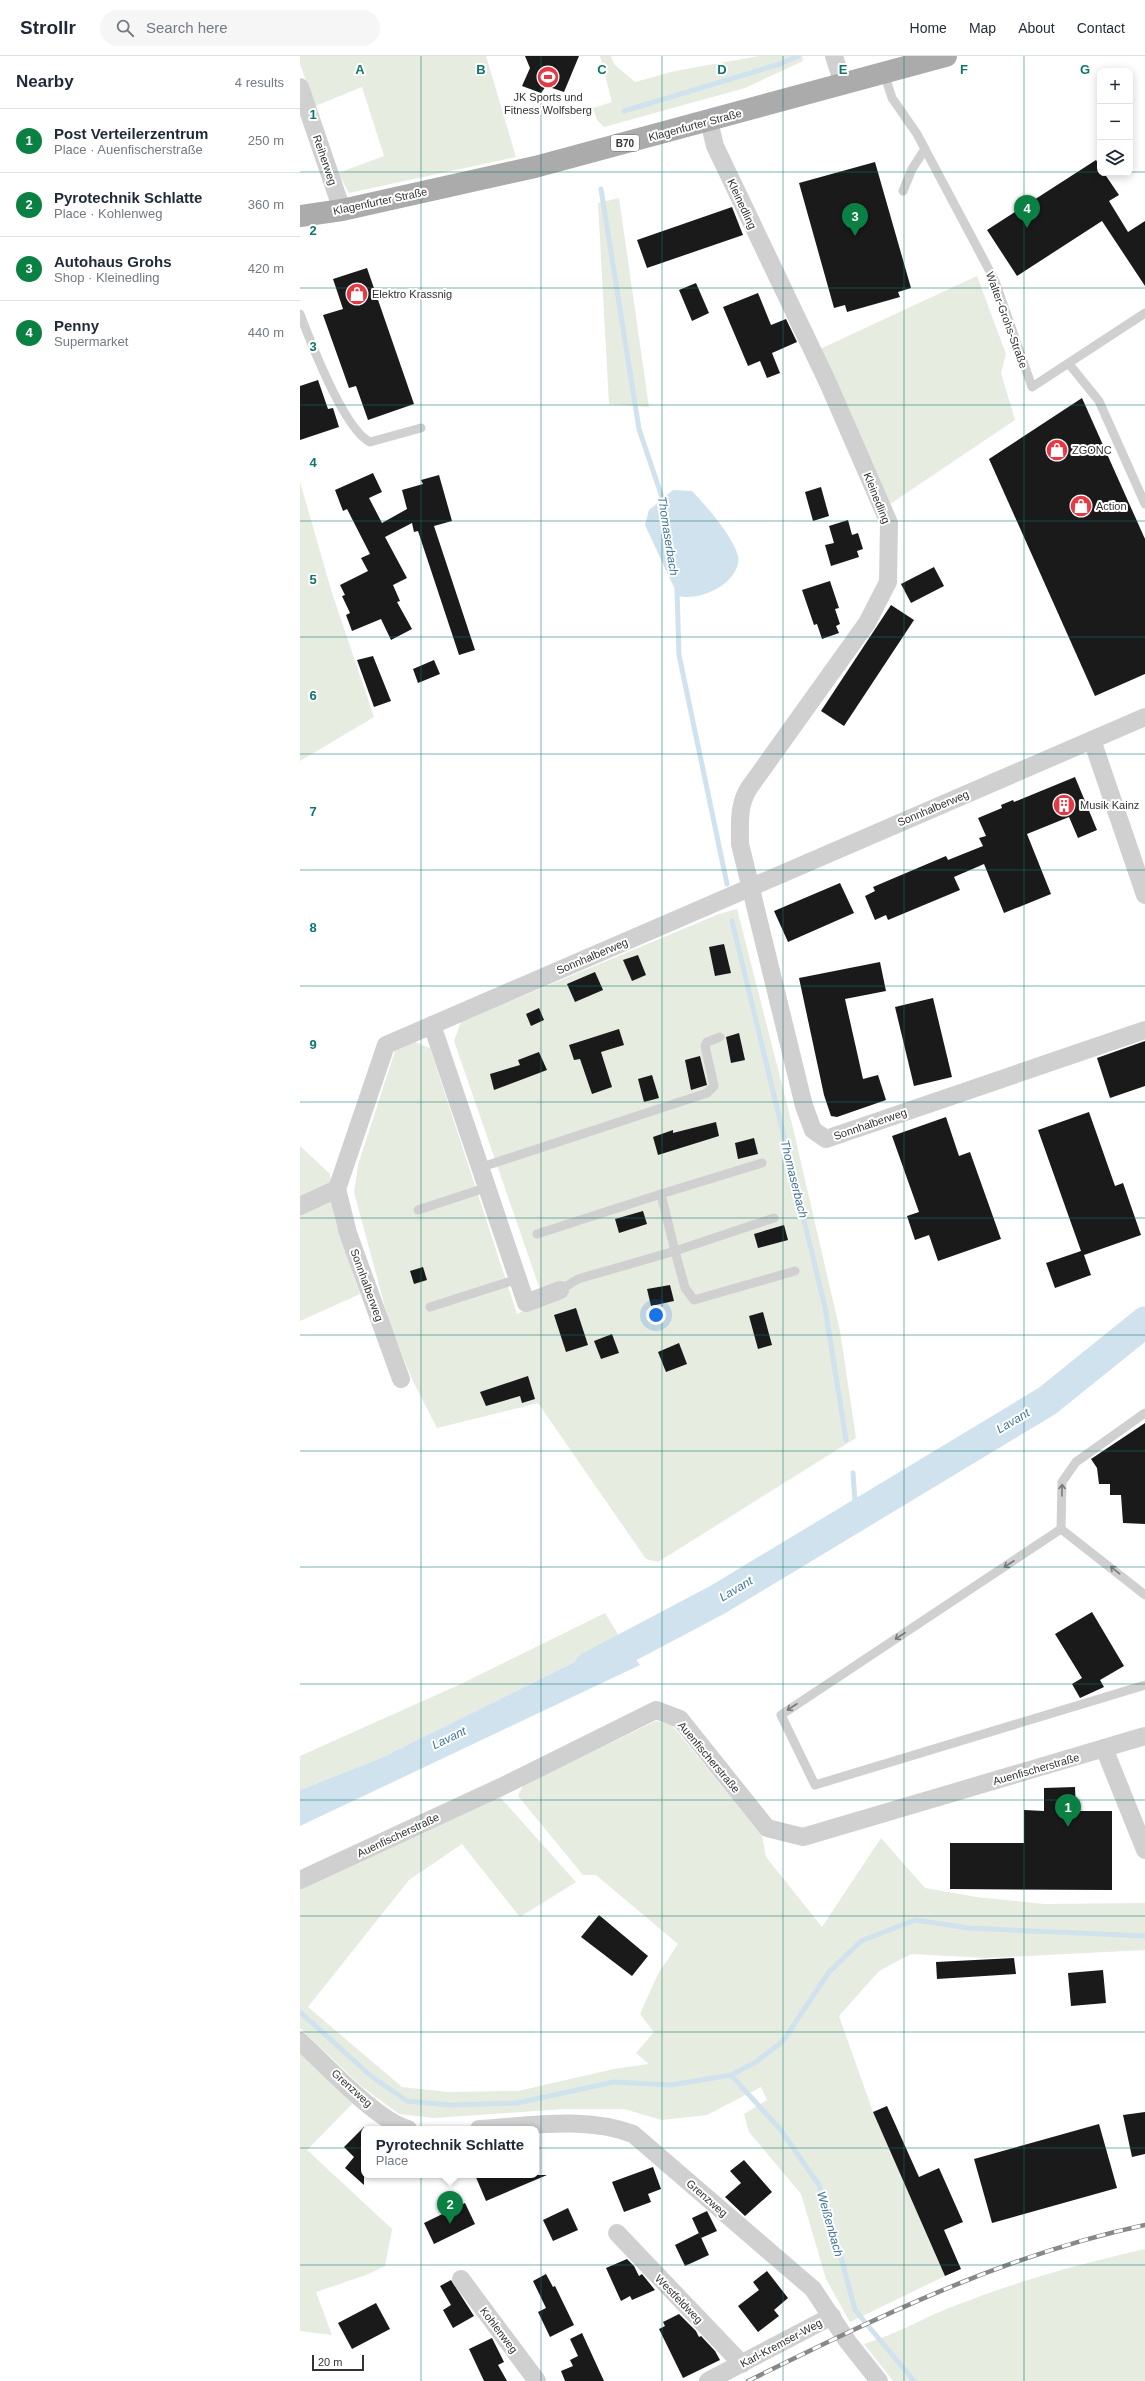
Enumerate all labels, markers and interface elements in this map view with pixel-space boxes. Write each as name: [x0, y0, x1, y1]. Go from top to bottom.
search box: [100, 10, 380, 46]
text: Strollr: [20, 17, 76, 38]
icon: search: [114, 17, 136, 39]
text: Search here: [146, 19, 228, 36]
text: Home: [910, 20, 947, 36]
text: Map: [969, 20, 996, 36]
text: About: [1018, 20, 1055, 36]
text: Contact: [1077, 20, 1125, 36]
text: A: [355, 62, 365, 77]
text: B: [476, 62, 486, 77]
text: C: [597, 62, 607, 77]
text: D: [717, 62, 727, 77]
text: E: [839, 62, 848, 77]
text: F: [960, 62, 968, 77]
text: G: [1080, 62, 1090, 77]
sports icon: JK Sports und Fitness Wolfsberg: [535, 64, 561, 90]
map controls: [1097, 68, 1133, 176]
button: +: [1097, 68, 1133, 104]
text: Nearby: [16, 72, 74, 91]
text: 4 results: [235, 75, 284, 90]
place label: JK Sports und Fitness Wolfsberg: [504, 91, 592, 116]
button: −: [1097, 104, 1133, 140]
text: 1: [309, 107, 317, 122]
street label: Klagenfurter Straße: [647, 107, 743, 143]
text: Post Verteilerzentrum: [54, 125, 208, 142]
text: 1: [25, 133, 33, 148]
text: 250 m: [248, 133, 284, 148]
street label: Reiherweg: [311, 133, 339, 187]
road number: B70: [611, 135, 639, 151]
button: layers: [1097, 140, 1133, 176]
text: Place · Auenfischerstraße: [54, 142, 203, 157]
street label: Kleinedling: [725, 177, 759, 231]
street label: Klagenfurter Straße: [332, 185, 428, 217]
text: Pyrotechnik Schlatte: [54, 189, 202, 206]
pin: 4: [1014, 195, 1040, 228]
text: 2: [25, 197, 33, 212]
text: 360 m: [248, 197, 284, 212]
pin: 3: [842, 203, 868, 236]
text: Place · Kohlenweg: [54, 206, 162, 221]
text: 2: [309, 223, 317, 238]
text: Autohaus Grohs: [54, 253, 172, 270]
text: 3: [25, 261, 33, 276]
text: 420 m: [248, 261, 284, 276]
text: Shop · Kleinedling: [54, 270, 160, 285]
street label: Walter-Grohs-Straße: [984, 270, 1030, 370]
shop icon: Elektro Krassnig: [344, 281, 370, 307]
place label: Elektro Krassnig: [372, 288, 452, 300]
text: Penny: [54, 317, 99, 334]
text: 4: [25, 325, 33, 340]
text: 440 m: [248, 325, 284, 340]
text: Supermarket: [54, 334, 128, 349]
text: 3: [309, 339, 317, 354]
shop icon: ZGONC: [1044, 437, 1070, 463]
place label: ZGONC: [1072, 444, 1112, 456]
text: 4: [309, 455, 317, 470]
street label: Kleinedling: [861, 471, 893, 525]
shop icon: Action: [1068, 493, 1094, 519]
water label: Thomaserbach: [655, 495, 681, 577]
place label: Action: [1096, 500, 1127, 512]
text: 5: [309, 572, 317, 587]
text: 6: [309, 688, 317, 703]
street label: Sonnhalberweg: [895, 788, 971, 828]
building icon: Musik Kainz: [1051, 792, 1077, 818]
place label: Musik Kainz: [1080, 799, 1139, 811]
text: 7: [309, 804, 317, 819]
text: 8: [309, 920, 317, 935]
street label: Sonnhalberweg: [554, 936, 630, 976]
text: 9: [309, 1037, 317, 1052]
street label: Sonnhalberweg: [832, 1106, 908, 1142]
water label: Thomaserbach: [778, 1138, 811, 1220]
street label: Sonnhalberweg: [348, 1247, 386, 1323]
your location: [646, 1305, 666, 1325]
water label: Lavant: [994, 1405, 1033, 1436]
one-way arrow: [1058, 1484, 1066, 1497]
one-way arrow: [1004, 1560, 1015, 1568]
one-way arrow: [1109, 1566, 1120, 1574]
water label: Lavant: [717, 1573, 756, 1604]
one-way arrow: [895, 1632, 906, 1640]
one-way arrow: [786, 1704, 798, 1712]
street label: Auenfischerstraße: [676, 1719, 742, 1795]
water label: Lavant: [430, 1724, 469, 1752]
street label: Auenfischerstraße: [991, 1751, 1081, 1787]
pin: 1: [1055, 1794, 1081, 1827]
street label: Auenfischerstraße: [355, 1811, 441, 1859]
street label: Grenzweg: [329, 2067, 375, 2109]
popup: [361, 2126, 539, 2178]
text: Pyrotechnik Schlatte: [376, 2136, 524, 2153]
text: Place: [376, 2153, 408, 2168]
street label: Grenzweg: [684, 2177, 730, 2219]
water label: Weißenbach: [814, 2190, 846, 2259]
pin: 2: [437, 2191, 463, 2224]
street label: Westfeldweg: [653, 2272, 705, 2326]
street label: Kohlenweg: [478, 2305, 520, 2355]
street label: Karl-Kremser-Weg: [738, 2316, 824, 2370]
scale bar: [312, 2353, 364, 2372]
text: 20 m: [318, 2356, 342, 2368]

